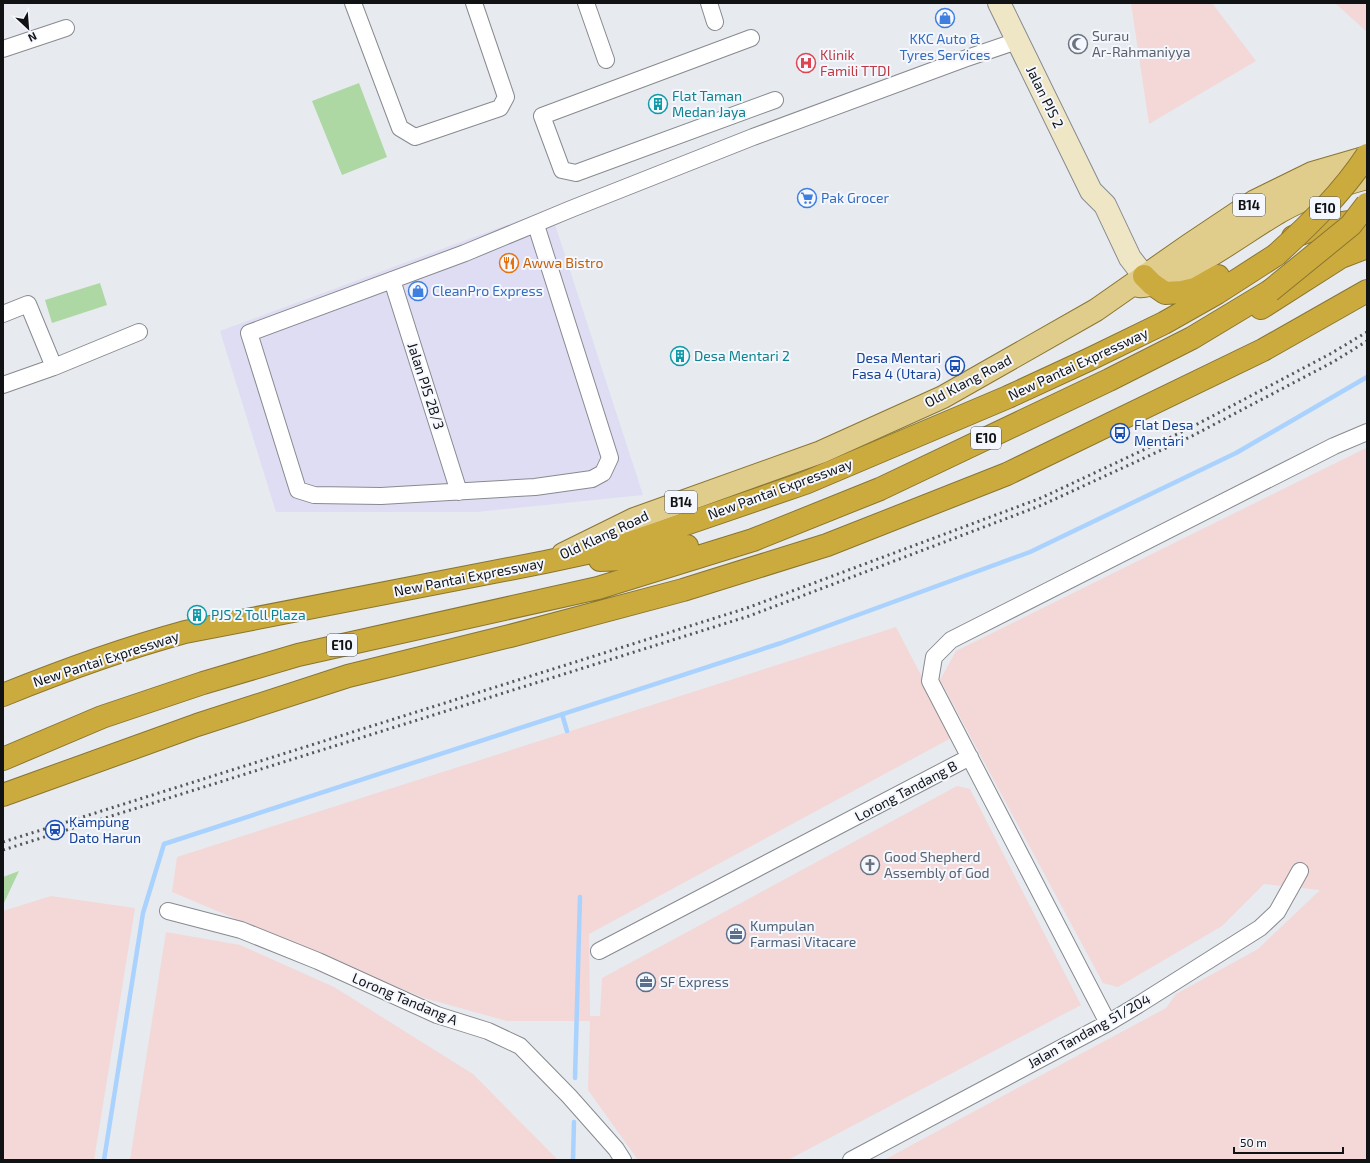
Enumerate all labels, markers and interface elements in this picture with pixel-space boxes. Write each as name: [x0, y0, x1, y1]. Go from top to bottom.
shop icon: KKC Auto & Tyres Services: [934, 7, 956, 29]
north arrow: [8, 8, 48, 48]
place label: Surau Ar-Rahmaniyya: [1092, 27, 1190, 60]
text: N: [26, 30, 39, 45]
place label: KKC Auto & Tyres Services: [900, 30, 990, 63]
mosque icon: Surau Ar-Rahmaniyya: [1067, 33, 1089, 55]
place label: Klinik Famili TTDI: [820, 46, 890, 79]
hospital icon: Klinik Famili TTDI: [795, 52, 817, 74]
street label: Jalan PJS 2: [1023, 63, 1068, 131]
place label: Flat Taman Medan Jaya: [672, 87, 746, 120]
building icon: Flat Taman Medan Jaya: [647, 93, 669, 115]
supermarket icon: Pak Grocer: [796, 187, 818, 209]
place label: Pak Grocer: [821, 189, 889, 206]
road number: B14: [1233, 194, 1265, 216]
road number: E10: [1310, 197, 1340, 219]
restaurant icon: Awwa Bistro: [498, 252, 520, 274]
place label: Awwa Bistro: [523, 254, 603, 271]
shop icon: CleanPro Express: [407, 280, 429, 302]
place label: CleanPro Express: [432, 282, 543, 299]
street label: New Pantai Expressway: [1005, 323, 1151, 403]
street label: Jalan PJS 2B/3: [404, 340, 449, 431]
building icon: Desa Mentari 2: [669, 345, 691, 367]
place label: Desa Mentari 2: [694, 347, 790, 364]
place label: Desa Mentari Fasa 4 (Utara): [852, 349, 941, 382]
street label: Old Klang Road: [921, 350, 1014, 411]
bus stop icon: Desa Mentari Fasa 4 (Utara): [944, 355, 966, 377]
place label: Flat Desa Mentari: [1134, 416, 1193, 449]
bus stop icon: Flat Desa Mentari: [1109, 422, 1131, 444]
road number: E10: [971, 427, 1001, 449]
street label: New Pantai Expressway: [705, 454, 855, 523]
road number: B14: [665, 491, 697, 513]
street label: Old Klang Road: [557, 507, 651, 563]
street label: New Pantai Expressway: [392, 554, 546, 599]
building icon: PJS 2 Toll Plaza: [186, 604, 208, 626]
place label: PJS 2 Toll Plaza: [211, 606, 306, 623]
street label: New Pantai Expressway: [31, 627, 182, 690]
road number: E10: [327, 634, 357, 656]
street label: Lorong Tandang B: [852, 756, 960, 825]
place label: Kampung Dato Harun: [69, 813, 141, 846]
station icon: Kampung Dato Harun: [44, 819, 66, 841]
place label: Good Shepherd Assembly of God: [884, 848, 990, 881]
church icon: Good Shepherd Assembly of God: [859, 854, 881, 876]
place label: Kumpulan Farmasi Vitacare: [750, 917, 856, 950]
office icon: Kumpulan Farmasi Vitacare: [725, 923, 747, 945]
street label: Lorong Tandang A: [350, 969, 461, 1029]
office icon: SF Express: [635, 971, 657, 993]
place label: SF Express: [660, 973, 729, 990]
street label: Jalan Tandang 51/204: [1024, 990, 1153, 1071]
scale bar: [1234, 1129, 1343, 1155]
text: 50 m: [1240, 1135, 1267, 1149]

